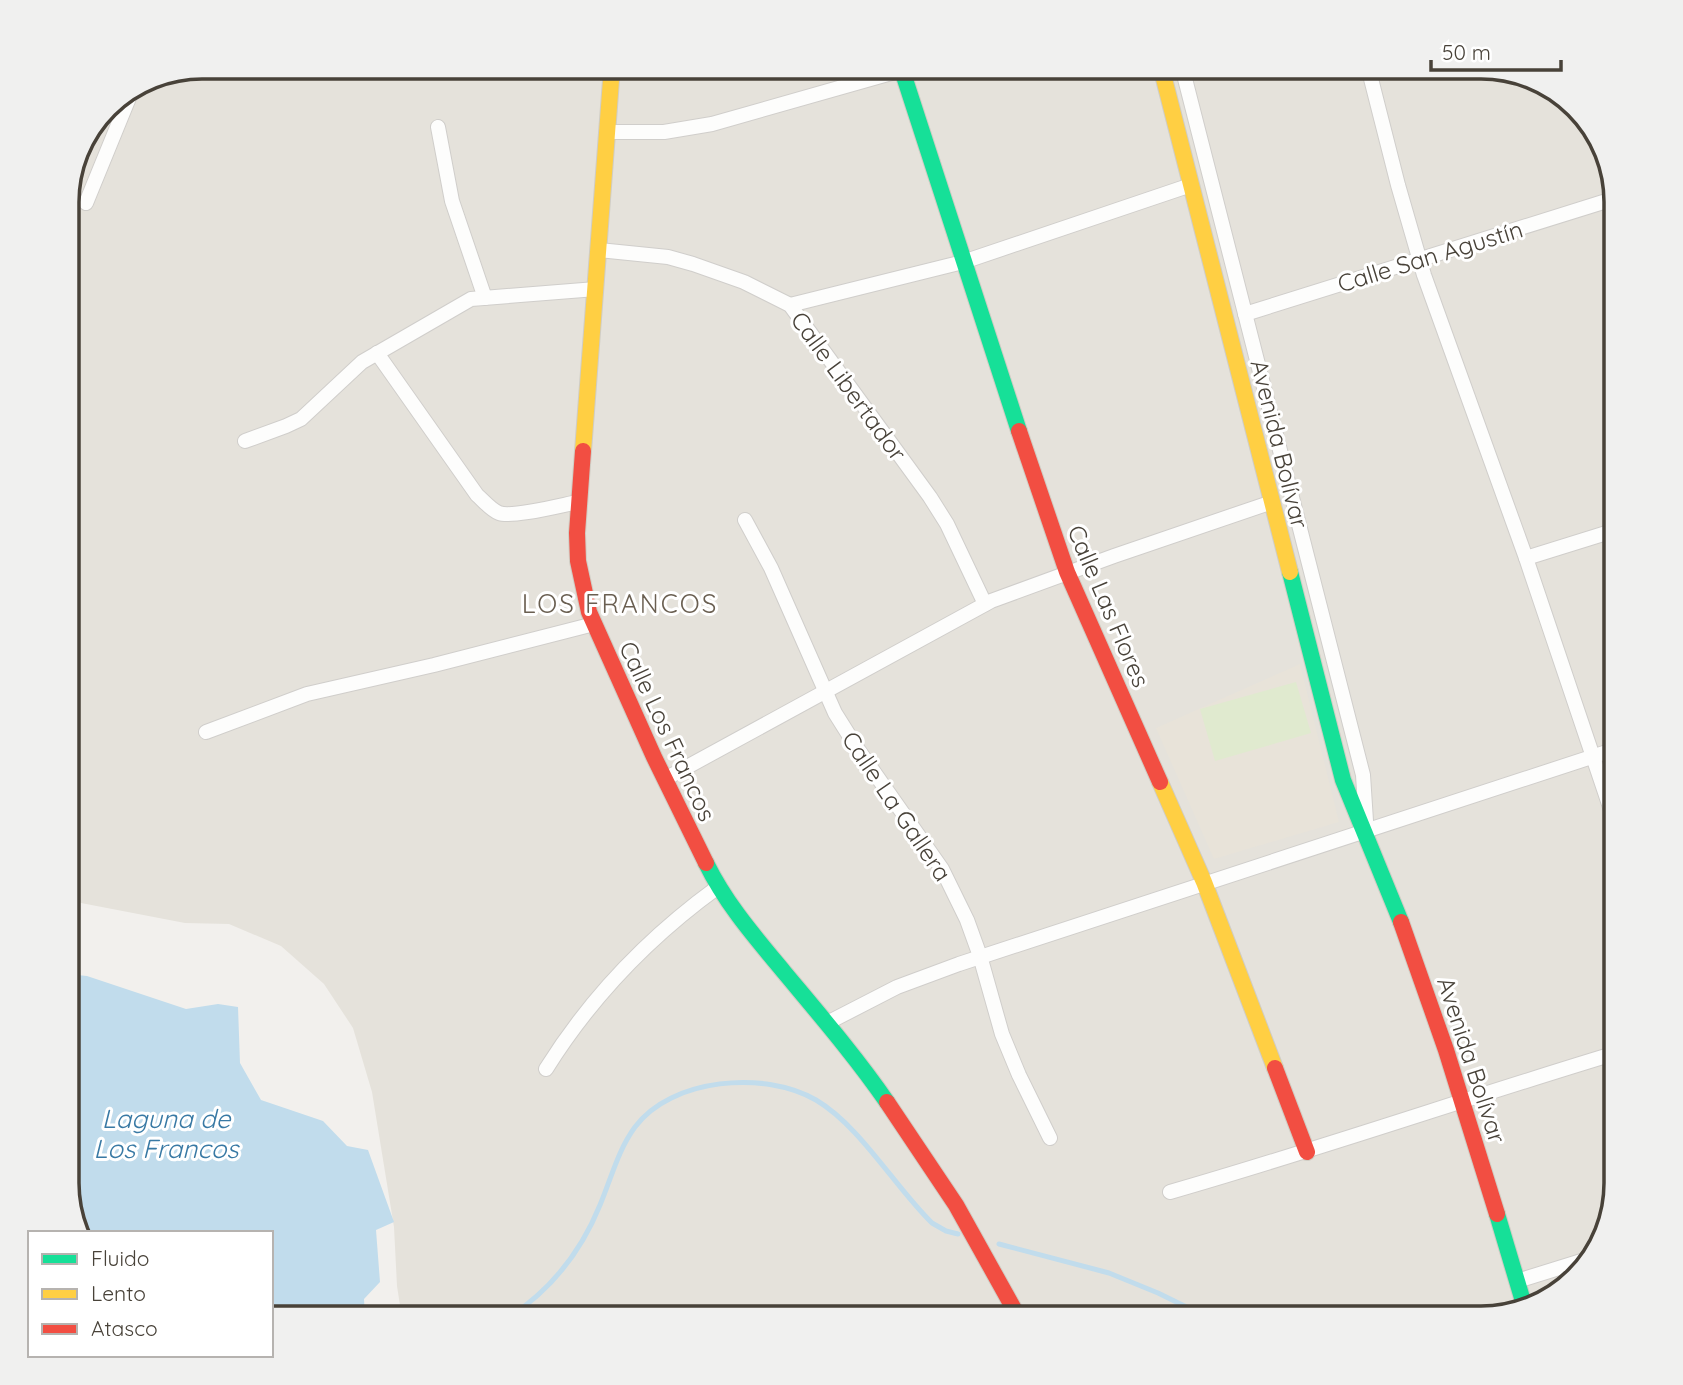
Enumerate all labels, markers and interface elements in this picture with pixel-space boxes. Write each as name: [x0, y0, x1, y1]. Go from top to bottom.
scale bar: [1431, 28, 1560, 72]
text: 50 m: [1442, 39, 1491, 65]
street label: Calle San Agustín: [1334, 214, 1526, 298]
street label: Calle Libertador: [785, 305, 913, 467]
street label: Avenida Bolívar: [1245, 357, 1315, 531]
street label: Calle Las Flores: [1061, 520, 1157, 692]
district label: LOS FRANCOS: [522, 587, 718, 620]
street label: Calle Los Francos: [613, 636, 723, 826]
street label: Calle La Gallera: [836, 725, 958, 887]
street label: Avenida Bolívar: [1431, 973, 1513, 1147]
water label: Laguna de Los Francos: [93, 1102, 240, 1165]
legend: [28, 1231, 273, 1357]
text: Fluido: [91, 1245, 149, 1271]
text: Lento: [91, 1280, 146, 1306]
text: Atasco: [91, 1315, 158, 1341]

